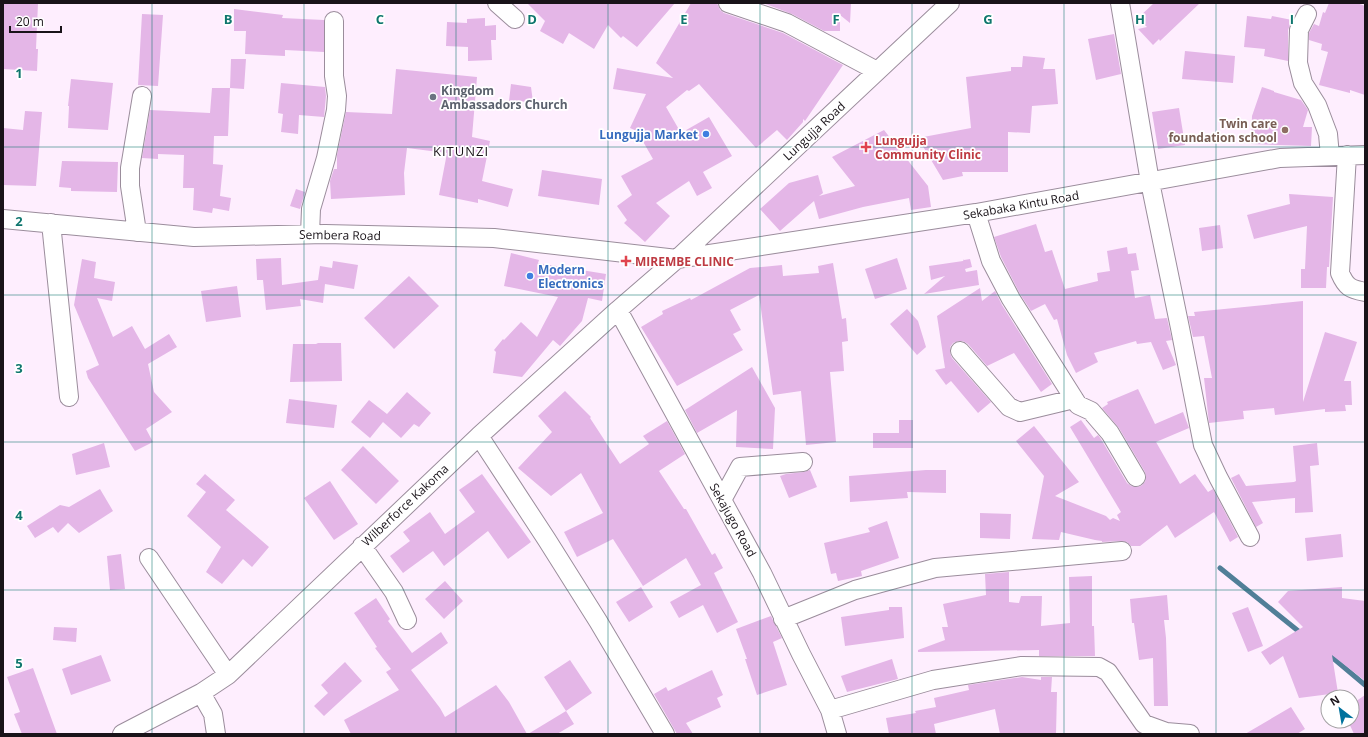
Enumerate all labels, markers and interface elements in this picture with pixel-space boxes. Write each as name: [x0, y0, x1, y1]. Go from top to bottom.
scale bar: [10, 8, 61, 34]
text: B: [224, 10, 233, 28]
text: C: [376, 10, 384, 28]
text: D: [527, 10, 537, 28]
text: E: [680, 10, 688, 28]
text: F: [832, 10, 840, 28]
text: G: [983, 10, 993, 28]
text: H: [1135, 10, 1145, 28]
text: I: [1290, 10, 1294, 28]
text: 20 m: [16, 13, 44, 30]
text: 1: [15, 64, 23, 82]
place label: Kingdom Ambassadors Church: [441, 82, 568, 113]
marker: Kingdom Ambassadors Church: [428, 92, 438, 102]
street label: Lungujja Road: [779, 98, 849, 164]
place label: Twin care foundation school: [1168, 115, 1277, 146]
marker: Twin care foundation school: [1280, 125, 1290, 135]
place label: Lungujja Market: [599, 126, 698, 143]
marker: Lungujja Market: [701, 129, 711, 139]
place label: Lungujja Community Clinic: [875, 132, 981, 163]
marker: Lungujja Community Clinic: [860, 141, 872, 153]
district label: KITUNZI: [433, 142, 489, 160]
street label: Sekabaka Kintu Road: [962, 186, 1080, 224]
text: 2: [15, 212, 23, 230]
street label: Sembera Road: [299, 226, 381, 244]
place label: MIREMBE CLINIC: [635, 253, 734, 270]
marker: MIREMBE CLINIC: [620, 255, 632, 267]
place label: Modern Electronics: [538, 261, 603, 292]
marker: Modern Electronics: [525, 271, 535, 281]
text: 3: [15, 359, 23, 377]
street label: Wilberforce Kakoma: [358, 460, 452, 550]
street label: Sekajugo Road: [706, 480, 760, 560]
text: 4: [15, 506, 23, 524]
text: 5: [15, 654, 23, 672]
north arrow: [1320, 689, 1360, 729]
text: N: [1327, 691, 1342, 709]

